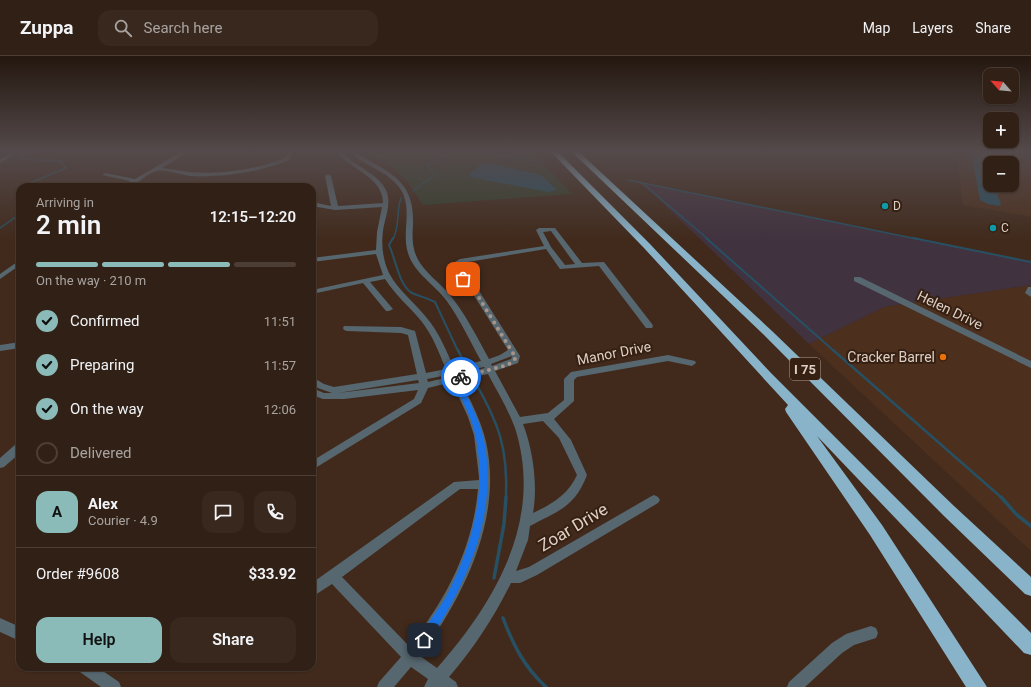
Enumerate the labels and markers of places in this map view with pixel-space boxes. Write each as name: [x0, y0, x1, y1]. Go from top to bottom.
place label: D: [893, 199, 901, 213]
marker: D: [880, 201, 890, 211]
place label: C: [1001, 221, 1009, 235]
marker: C: [988, 223, 998, 233]
pin: [446, 262, 480, 296]
place label: Cracker Barrel: [847, 349, 935, 365]
marker: Cracker Barrel: [938, 352, 948, 362]
pin: [407, 623, 441, 657]

